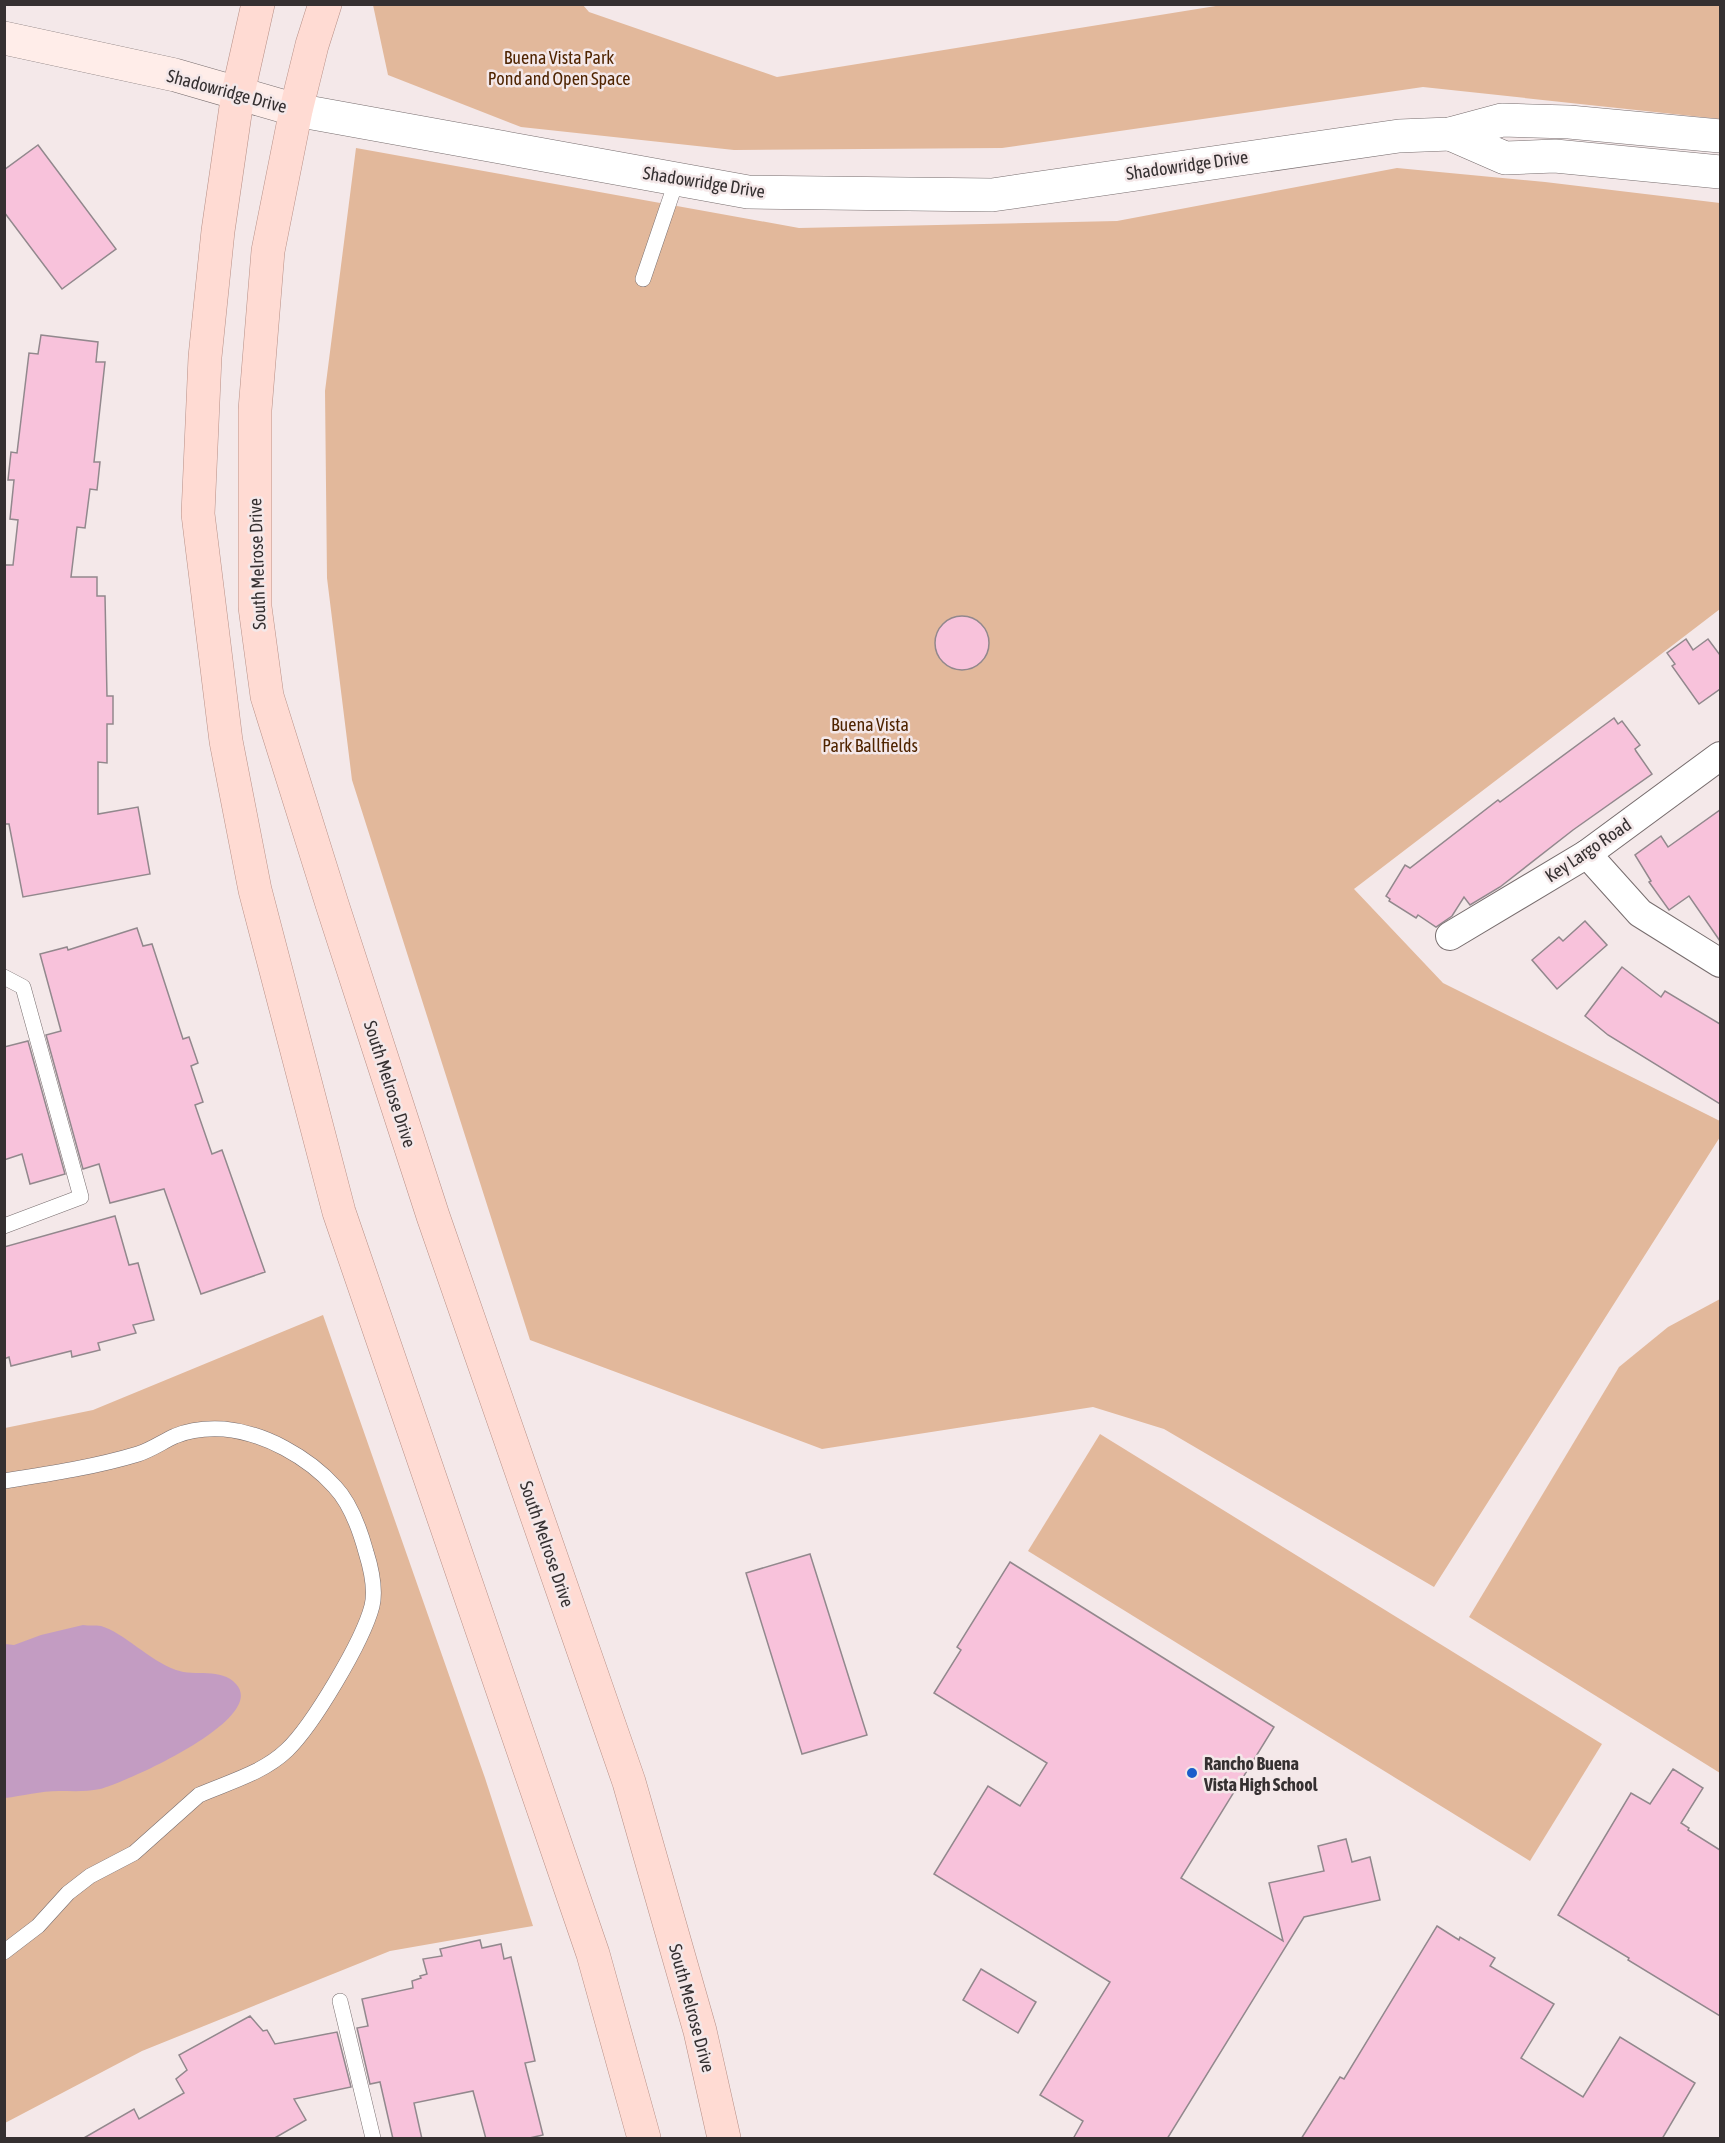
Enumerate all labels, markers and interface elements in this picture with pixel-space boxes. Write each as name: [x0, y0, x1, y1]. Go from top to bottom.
park label: Buena Vista Park Pond and Open Space: [488, 47, 630, 89]
street label: Shadowridge Drive: [165, 65, 289, 117]
street label: Shadowridge Drive: [1125, 146, 1249, 184]
street label: Shadowridge Drive: [642, 162, 766, 202]
street label: South Melrose Drive: [244, 498, 270, 630]
park label: Buena Vista Park Ballfields: [822, 714, 918, 756]
street label: Key Largo Road: [1541, 814, 1635, 886]
street label: South Melrose Drive: [360, 1018, 420, 1150]
street label: South Melrose Drive: [516, 1478, 578, 1610]
place label: Rancho Buena Vista High School: [1203, 1753, 1318, 1795]
marker: Rancho Buena Vista High School: [1185, 1766, 1199, 1780]
street label: South Melrose Drive: [665, 1942, 719, 2074]

